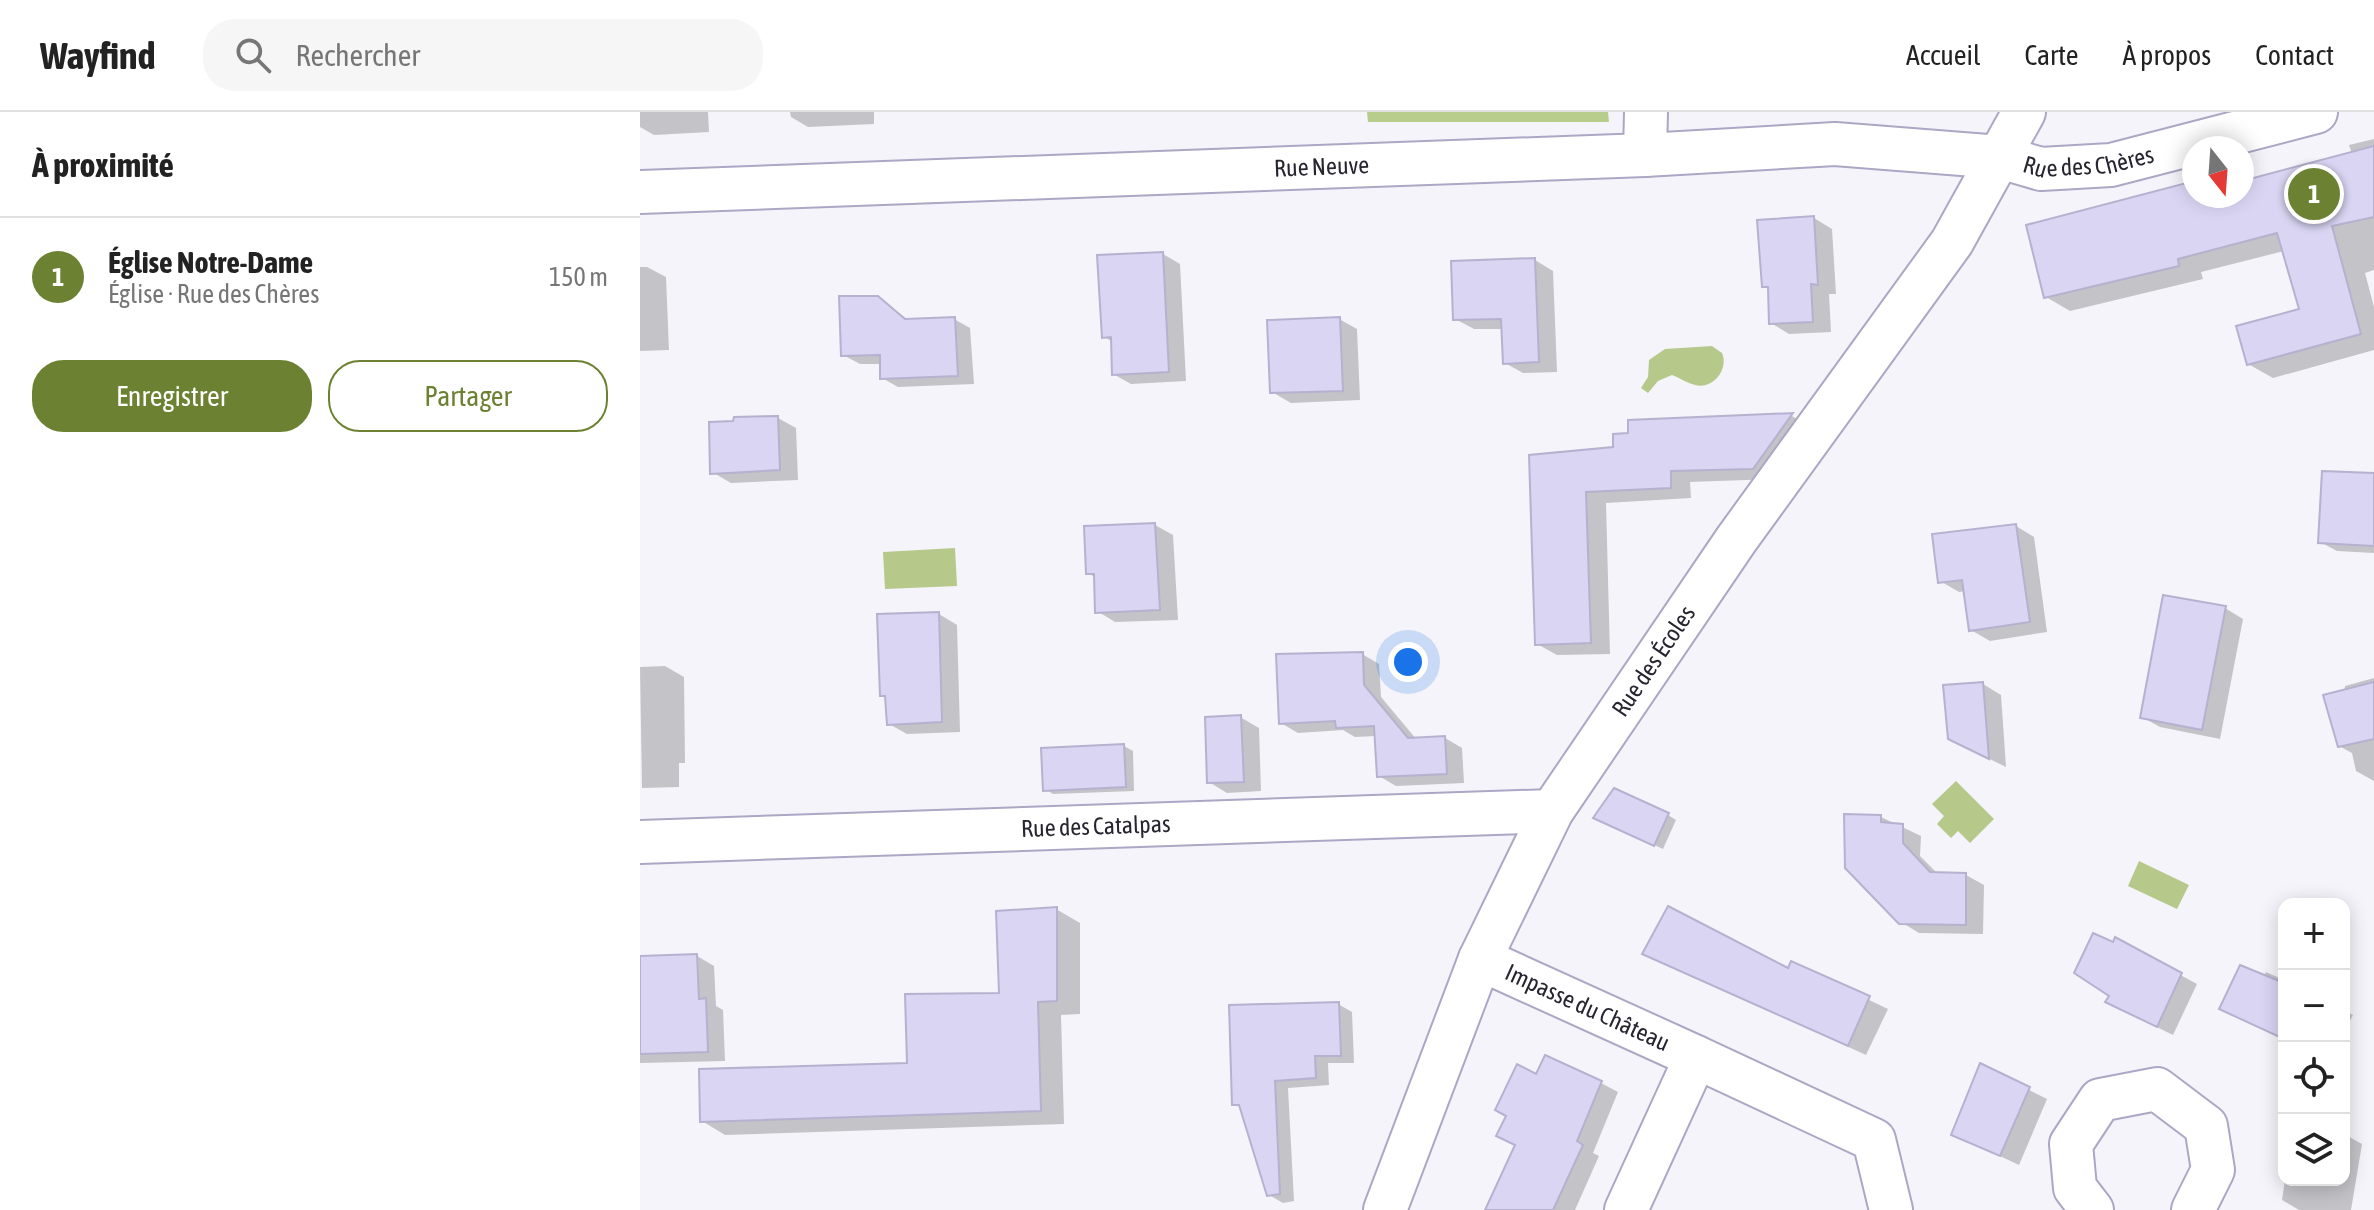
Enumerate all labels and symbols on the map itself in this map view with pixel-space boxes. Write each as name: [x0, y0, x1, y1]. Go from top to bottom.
north arrow: [2182, 136, 2254, 208]
street label: Rue des Chères: [2020, 141, 2156, 183]
street label: Rue Neuve: [1274, 151, 1370, 182]
pin: 1: [2288, 164, 2340, 224]
street label: Rue des Écoles: [1606, 600, 1700, 721]
your location: [1388, 642, 1428, 682]
street label: Rue des Catalpas: [1021, 810, 1171, 842]
street label: Impasse du Château: [1501, 958, 1674, 1056]

